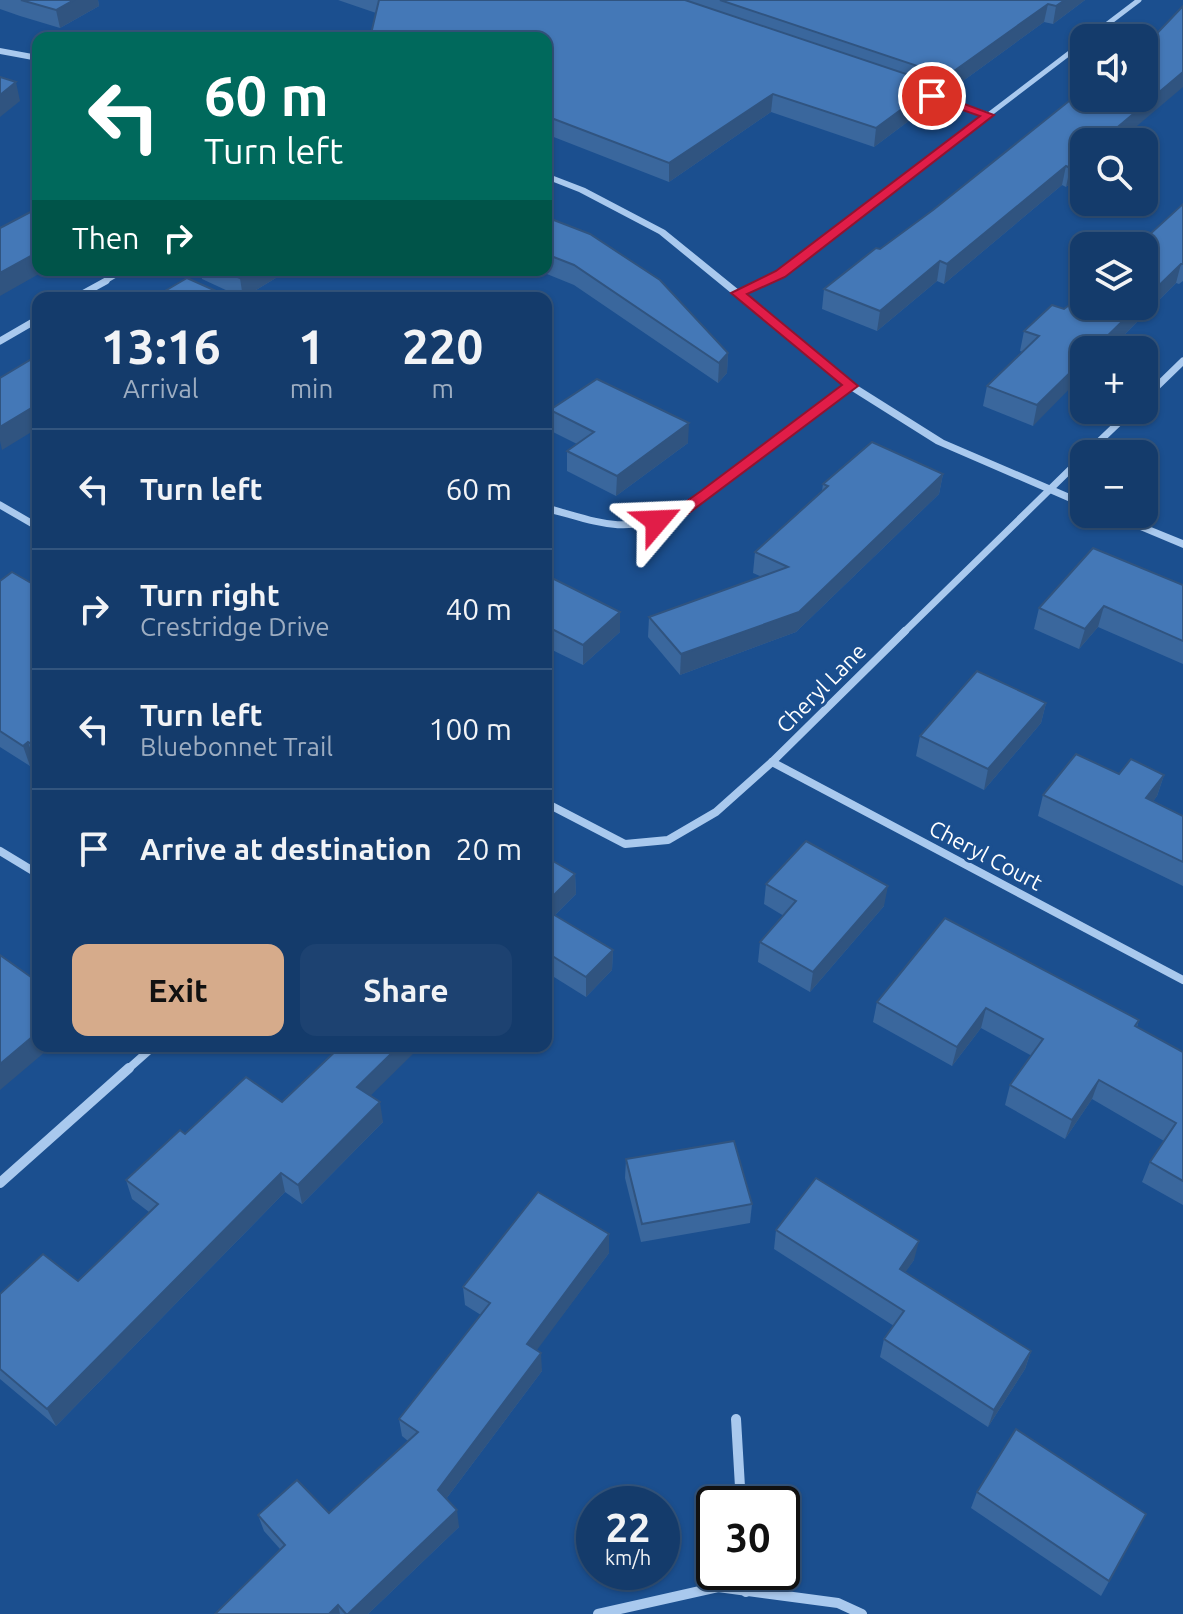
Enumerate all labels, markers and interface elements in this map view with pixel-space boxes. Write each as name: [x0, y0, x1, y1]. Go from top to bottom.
map controls: [1070, 24, 1158, 528]
button: sound: [1070, 24, 1158, 112]
pin: [898, 62, 966, 130]
icon: left: [72, 64, 176, 168]
text: 60 m: [204, 64, 329, 127]
icon: arrive: [910, 74, 954, 118]
button: search: [1070, 128, 1158, 216]
text: Turn left: [204, 130, 343, 171]
icon: right: [156, 216, 200, 260]
text: Then: [72, 221, 140, 255]
button: layers: [1070, 232, 1158, 320]
text: 13:16: [101, 319, 221, 373]
text: 1: [298, 319, 325, 373]
text: 220: [402, 319, 483, 373]
button: +: [1070, 336, 1158, 424]
text: Arrival: [123, 374, 199, 403]
text: min: [290, 374, 333, 403]
text: m: [431, 374, 454, 403]
button: −: [1070, 440, 1158, 528]
icon: left: [72, 467, 116, 511]
text: Turn left: [140, 472, 262, 506]
text: 60 m: [445, 472, 512, 506]
position arrow: [615, 479, 699, 563]
text: Turn right: [140, 578, 280, 612]
icon: right: [72, 587, 116, 631]
text: 40 m: [445, 592, 512, 626]
text: Crestridge Drive: [140, 612, 330, 641]
street label: Cheryl Lane: [771, 638, 870, 737]
text: Turn left: [140, 698, 262, 732]
icon: left: [72, 707, 116, 751]
text: 100 m: [428, 712, 512, 746]
text: Bluebonnet Trail: [140, 732, 333, 761]
street label: Cheryl Court: [925, 814, 1047, 895]
icon: arrive: [72, 827, 116, 871]
text: Arrive at destination: [140, 832, 432, 866]
text: 20 m: [456, 832, 522, 866]
button: Exit: [72, 944, 284, 1036]
button: Share: [300, 944, 512, 1036]
speed limit sign: 30: [696, 1486, 800, 1590]
text: 22: [605, 1505, 651, 1550]
text: km/h: [605, 1546, 651, 1569]

